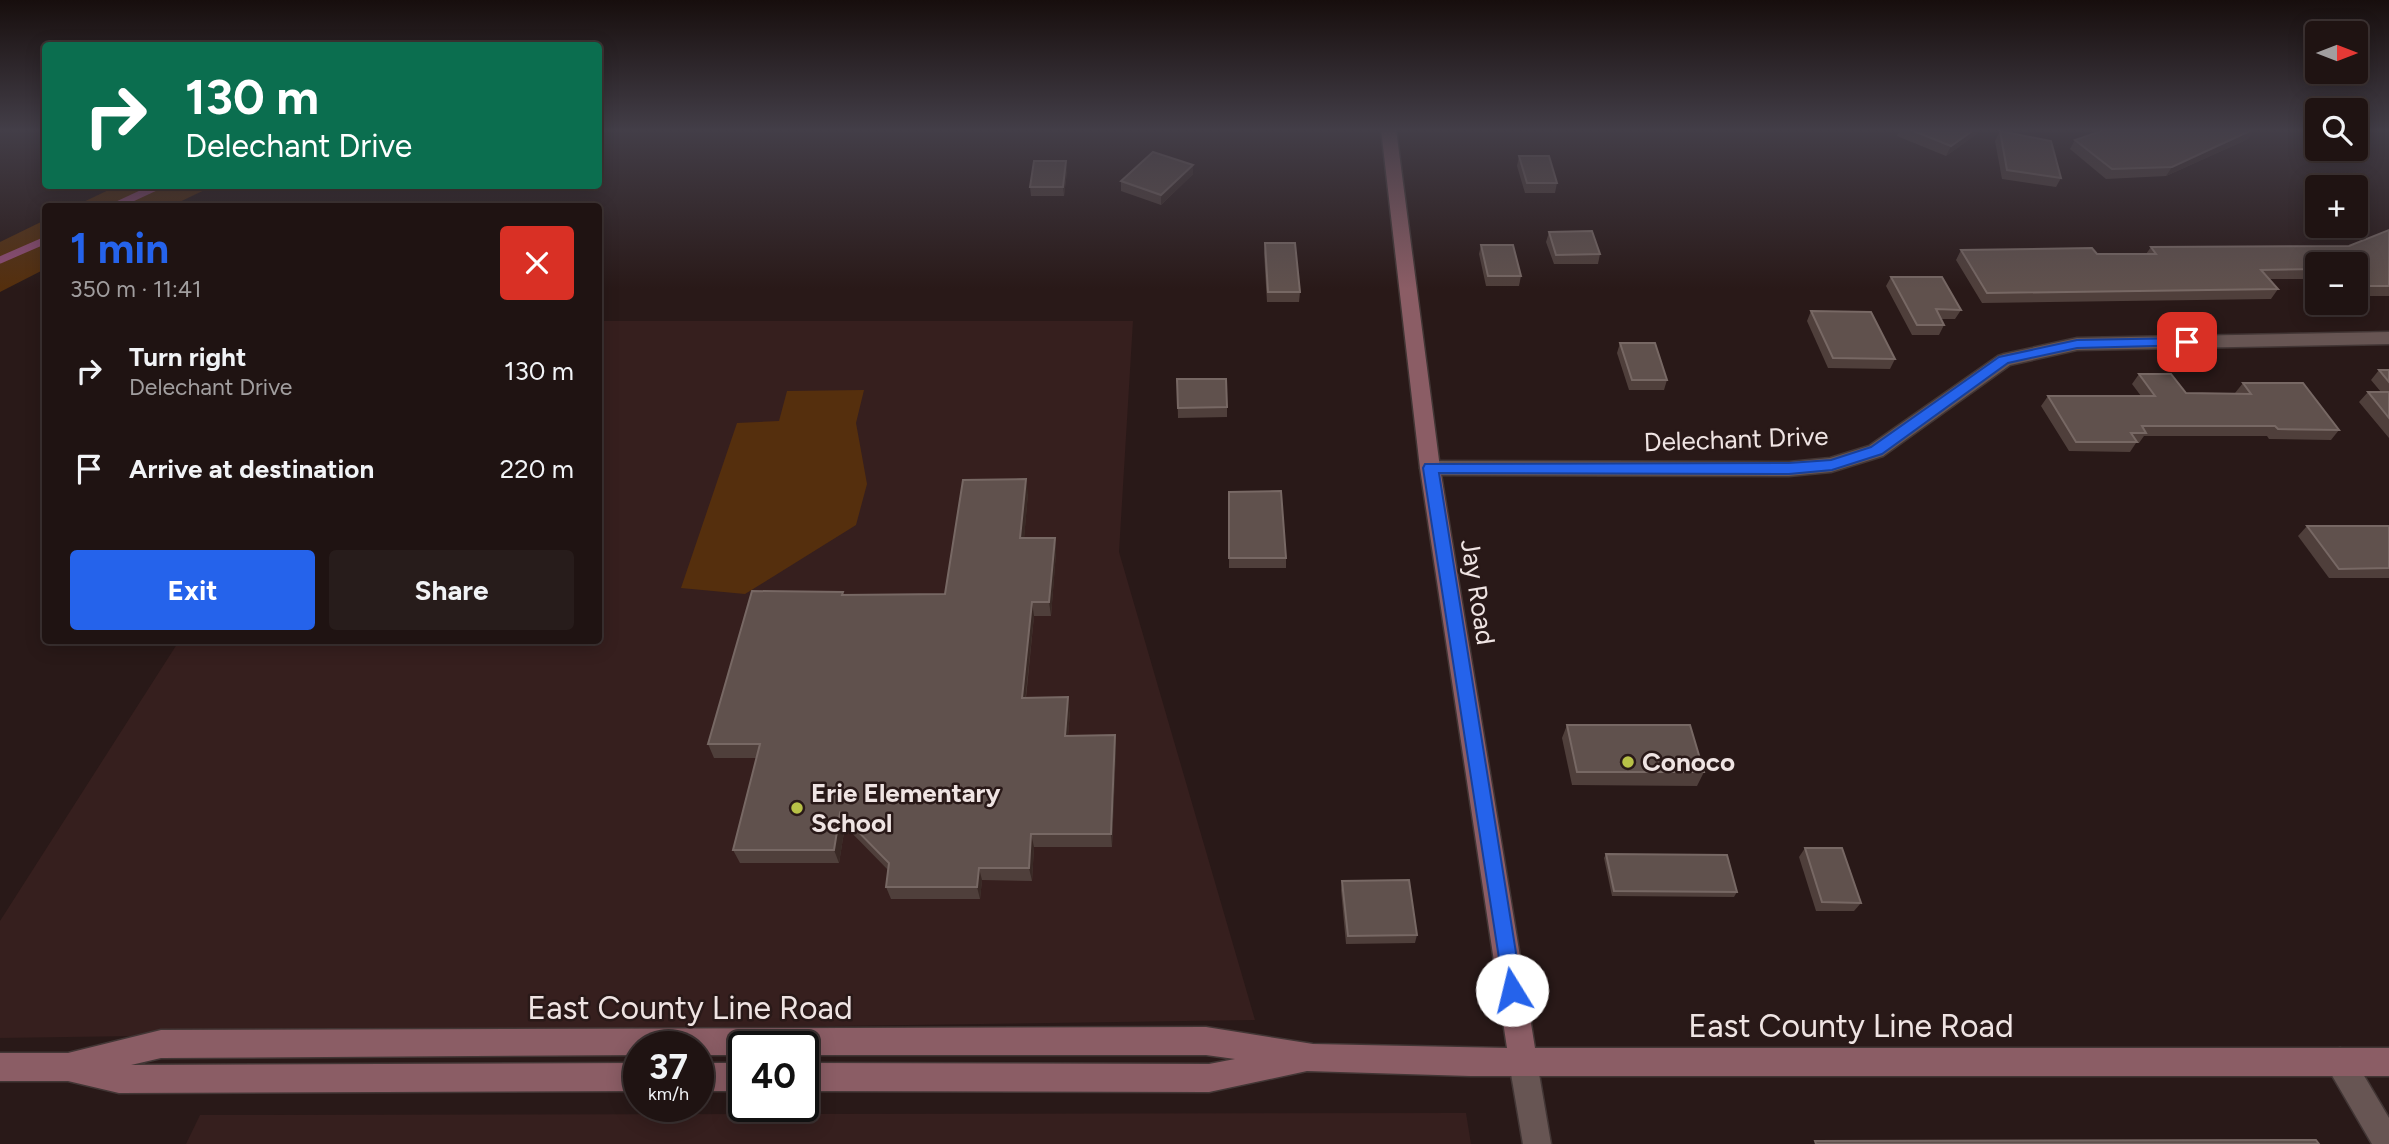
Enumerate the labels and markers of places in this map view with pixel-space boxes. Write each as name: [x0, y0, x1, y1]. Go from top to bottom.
pin: [2157, 312, 2217, 372]
place label: Conoco: [1642, 746, 1735, 778]
marker: Conoco: [1620, 754, 1636, 770]
place label: Erie Elementary School: [811, 777, 1000, 839]
marker: Erie Elementary School: [789, 800, 805, 816]

